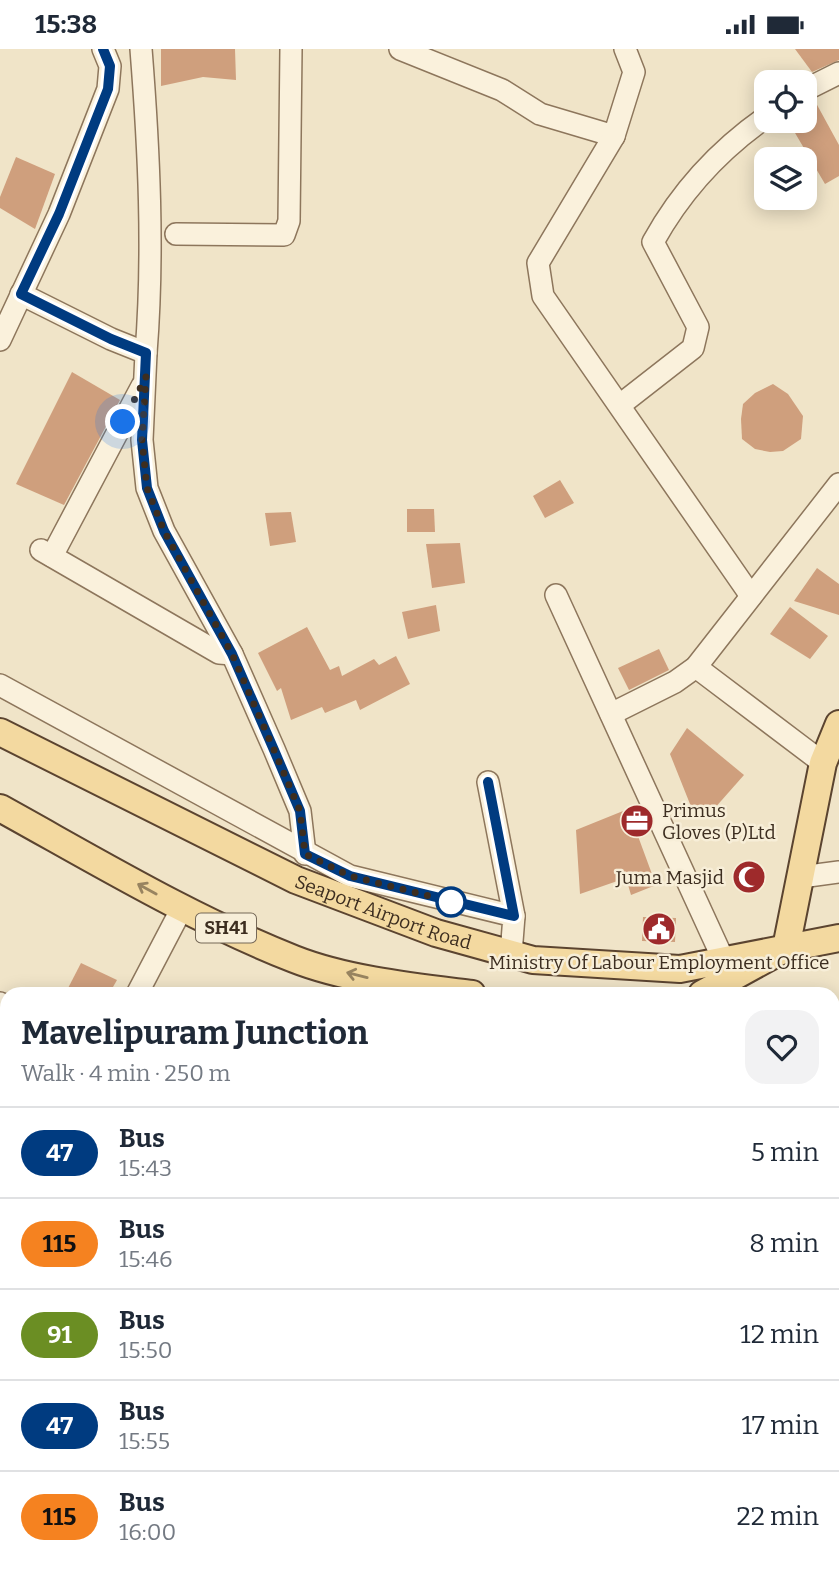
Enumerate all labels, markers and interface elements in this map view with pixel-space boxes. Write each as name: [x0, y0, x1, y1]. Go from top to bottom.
text: 15:38: [35, 9, 97, 40]
map controls: [754, 70, 817, 210]
button: locate: [754, 70, 817, 133]
button: layers: [754, 147, 817, 210]
your location: [105, 404, 140, 439]
place label: Primus Gloves (P)Ltd: [662, 799, 776, 844]
office icon: Primus Gloves (P)Ltd: [618, 802, 656, 840]
mosque icon: Juma Masjid: [730, 858, 768, 896]
place label: Juma Masjid: [615, 866, 724, 889]
street label: Seaport Airport Road: [292, 870, 474, 954]
one-way arrow: [137, 882, 158, 895]
unlabelled marker: [436, 887, 466, 917]
public building icon: Ministry Of Labour Employment Office: [640, 910, 678, 948]
road number: SH41: [196, 913, 256, 943]
place label: Ministry Of Labour Employment Office: [489, 951, 829, 974]
one-way arrow: [346, 968, 369, 981]
button: heart: [745, 1010, 819, 1084]
text: Mavelipuram Junction: [21, 1013, 368, 1053]
text: Walk · 4 min · 250 m: [21, 1059, 230, 1087]
text: Bus: [119, 1123, 165, 1154]
text: 5 min: [751, 1137, 819, 1168]
text: 47: [46, 1139, 73, 1167]
text: 15:43: [119, 1154, 172, 1182]
text: Bus: [119, 1214, 165, 1245]
text: 8 min: [749, 1228, 819, 1259]
text: 115: [43, 1230, 76, 1258]
text: 15:46: [119, 1245, 172, 1273]
text: Bus: [119, 1305, 165, 1336]
text: 12 min: [740, 1319, 819, 1350]
text: 91: [47, 1321, 72, 1349]
text: 15:50: [119, 1336, 173, 1364]
text: Bus: [119, 1396, 165, 1427]
text: 17 min: [741, 1410, 819, 1441]
text: 47: [46, 1412, 73, 1440]
text: 15:55: [119, 1427, 170, 1455]
text: Bus: [119, 1487, 165, 1518]
text: 22 min: [737, 1501, 819, 1532]
text: 115: [43, 1503, 76, 1531]
text: 16:00: [119, 1518, 176, 1546]

